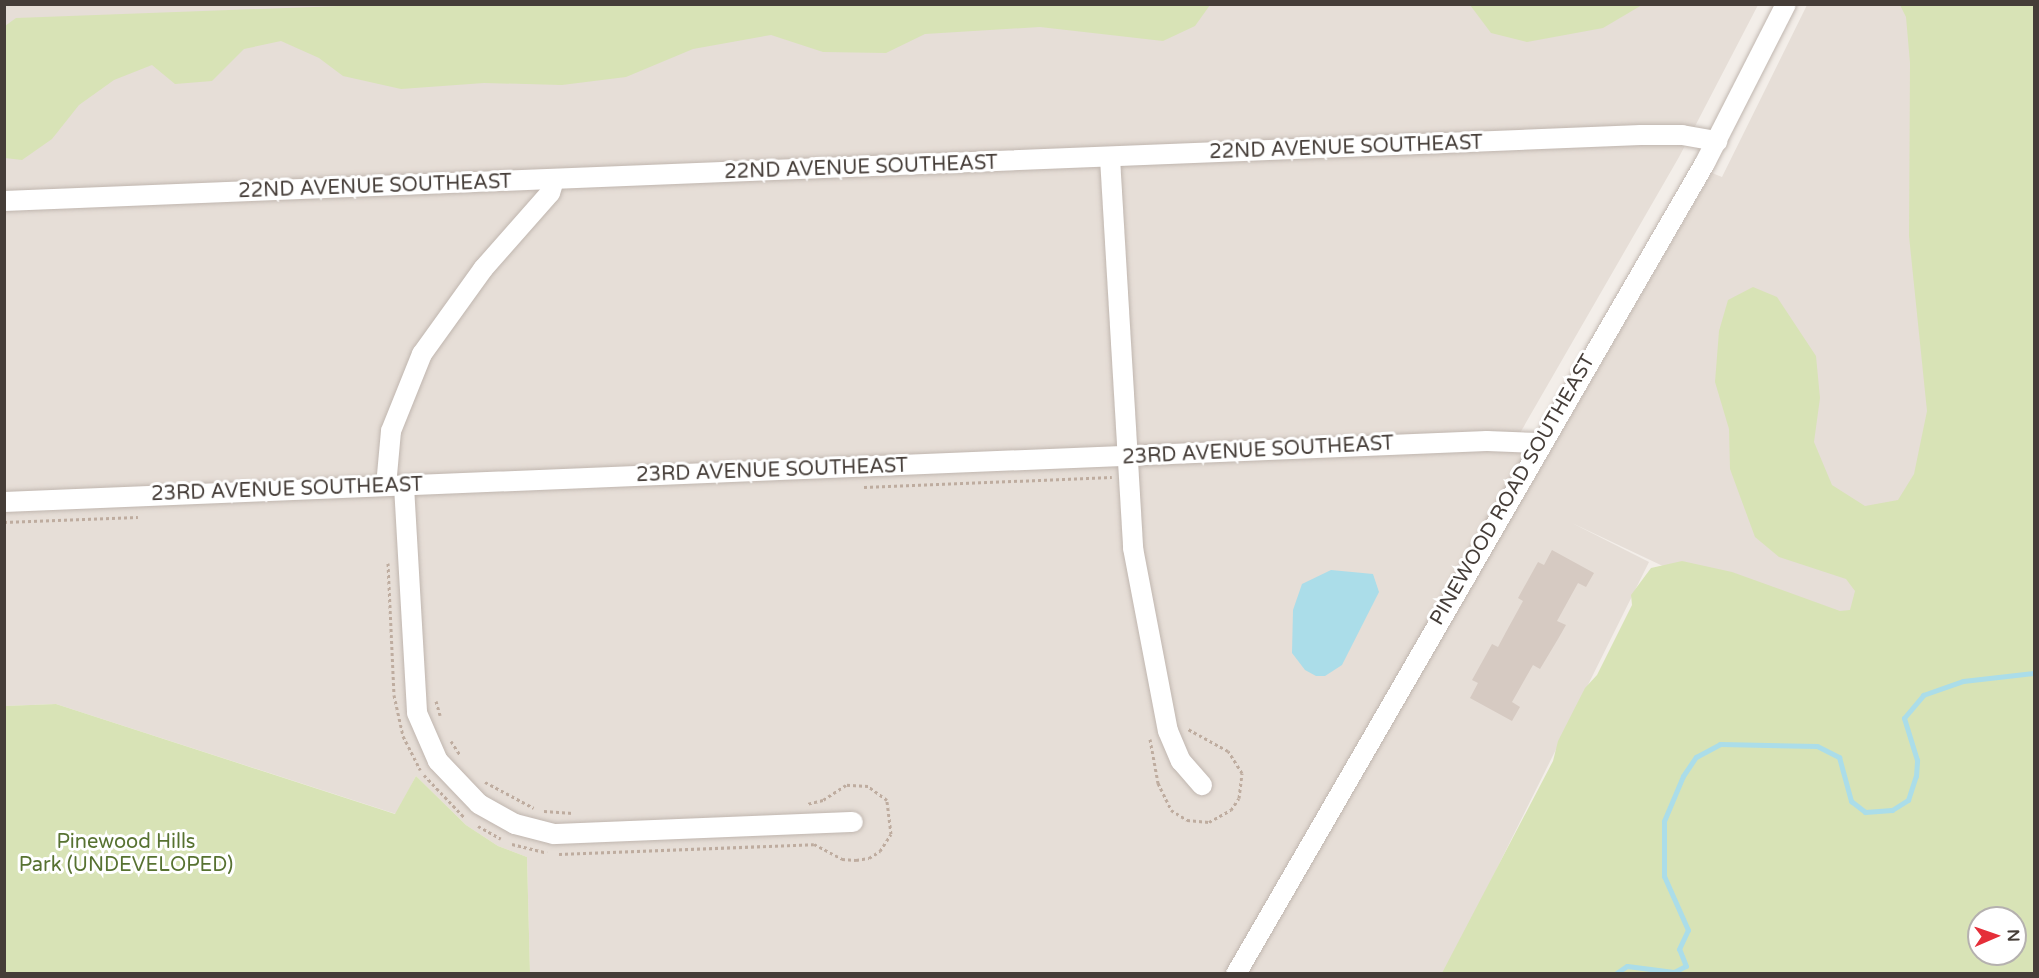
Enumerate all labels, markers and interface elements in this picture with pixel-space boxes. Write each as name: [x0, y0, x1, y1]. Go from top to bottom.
street label: 22ND AVENUE SOUTHEAST: [1209, 131, 1483, 165]
street label: 22ND AVENUE SOUTHEAST: [724, 151, 998, 185]
street label: 22ND AVENUE SOUTHEAST: [238, 170, 512, 204]
street label: PINEWOOD ROAD SOUTHEAST: [1425, 350, 1601, 630]
street label: 23RD AVENUE SOUTHEAST: [1122, 432, 1394, 470]
street label: 23RD AVENUE SOUTHEAST: [636, 454, 908, 488]
street label: 23RD AVENUE SOUTHEAST: [151, 473, 423, 507]
park label: Pinewood Hills Park (UNDEVELOPED): [19, 830, 233, 877]
north arrow: [1967, 906, 2027, 966]
text: N: [2003, 929, 2023, 942]

